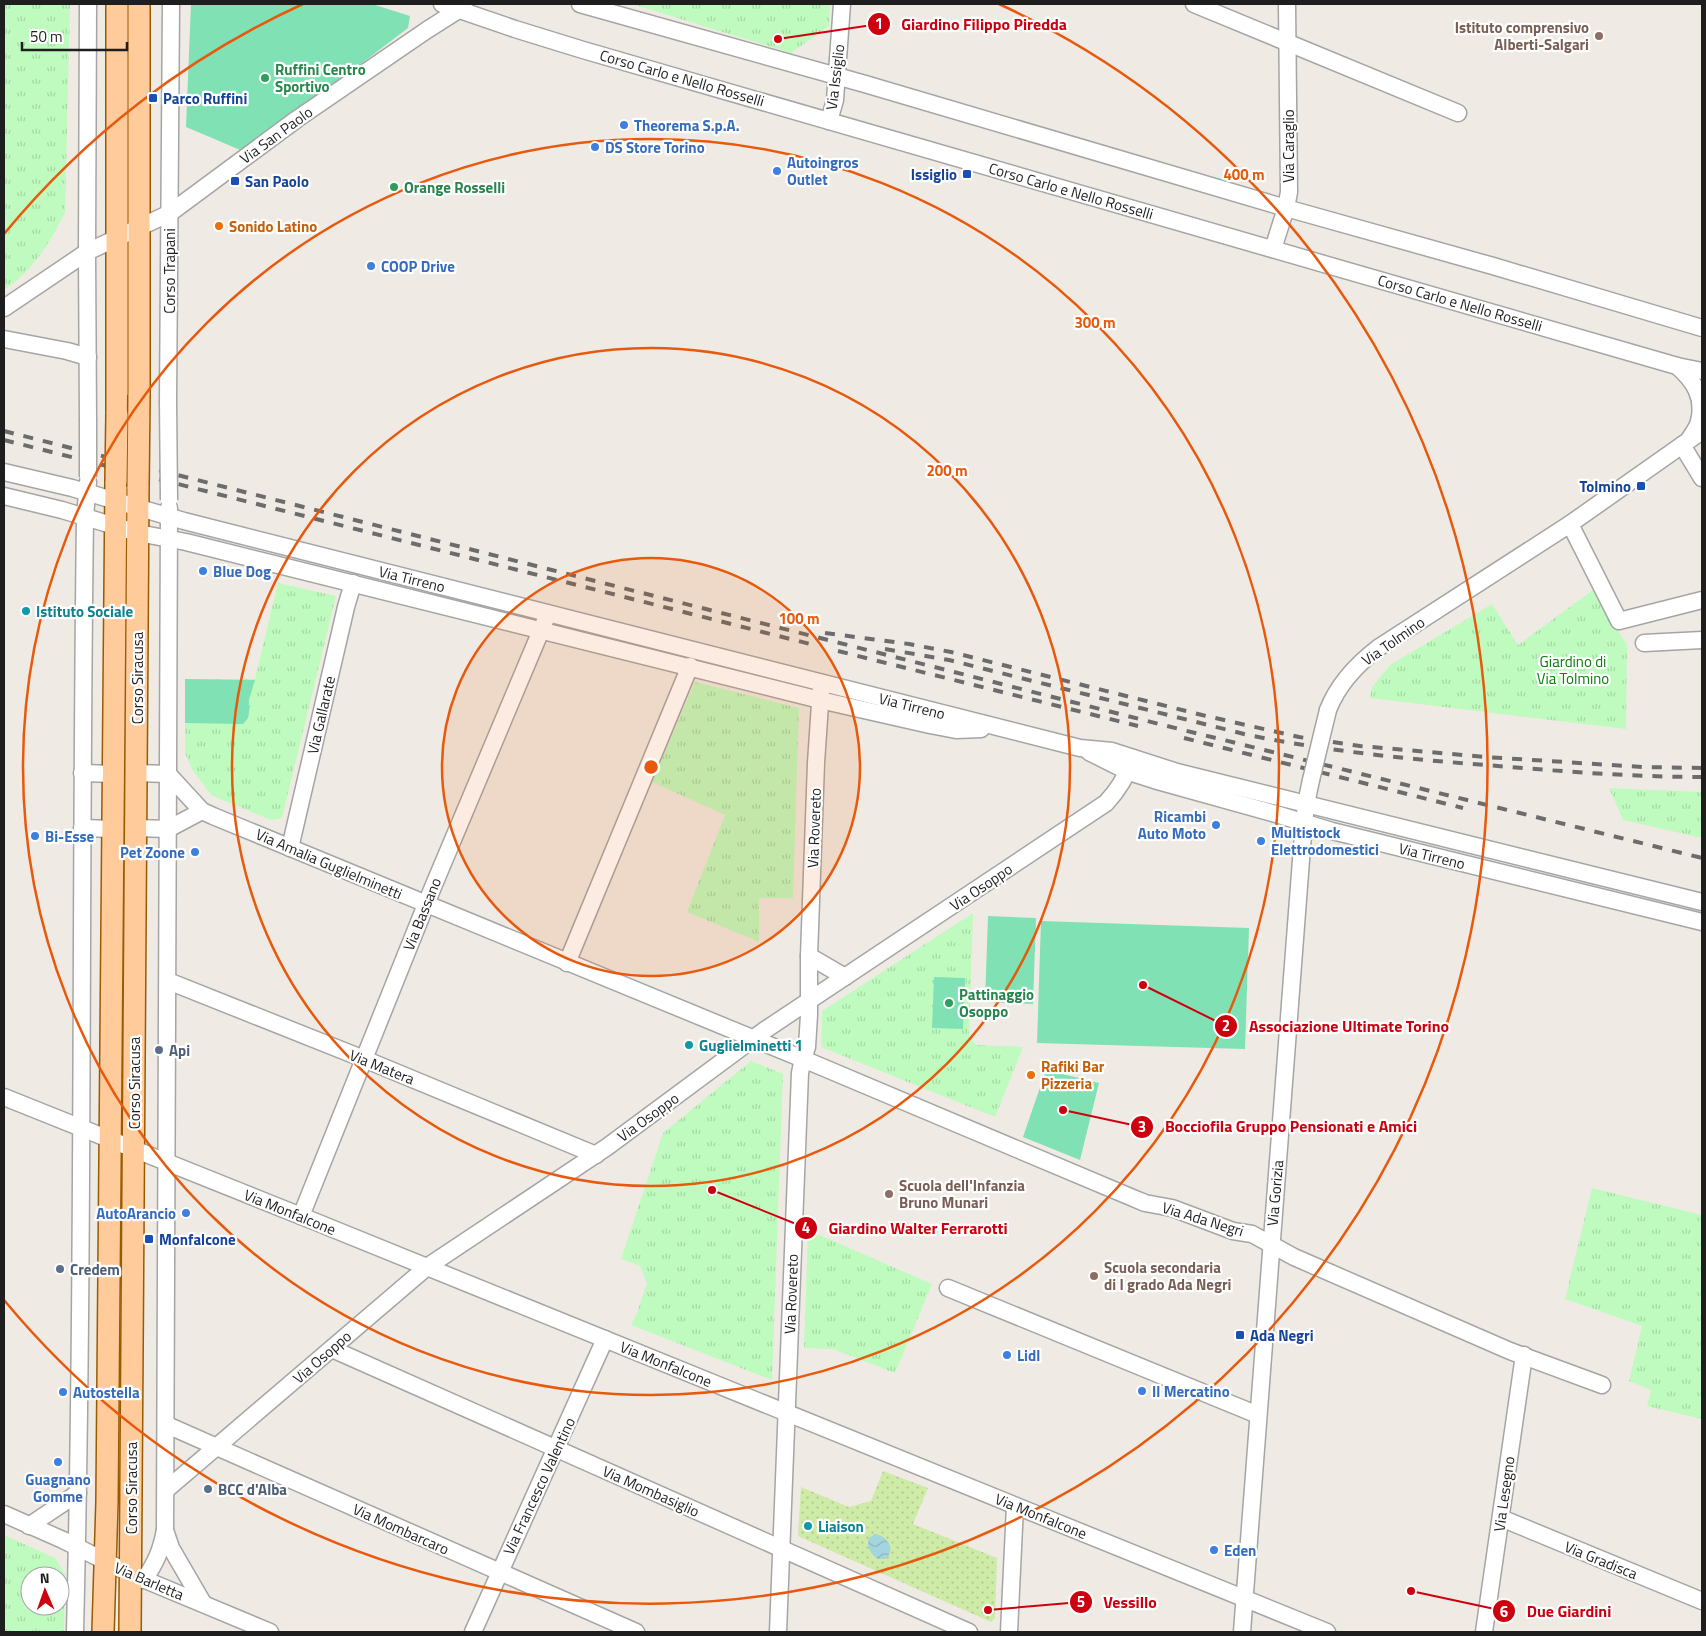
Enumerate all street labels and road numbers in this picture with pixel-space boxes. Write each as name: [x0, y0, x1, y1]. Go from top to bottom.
street label: Corso Carlo e Nello Rosselli: [597, 43, 767, 113]
street label: Via Issiglio: [820, 43, 850, 111]
street label: Via San Paolo: [235, 101, 317, 169]
street label: Via Caraglio: [1277, 109, 1300, 183]
street label: Corso Carlo e Nello Rosselli: [986, 156, 1156, 226]
street label: Corso Trapani: [158, 228, 181, 314]
street label: Corso Carlo e Nello Rosselli: [1375, 268, 1545, 338]
street label: Via Tirreno: [376, 560, 448, 598]
street label: Via Tolmino: [1357, 611, 1429, 671]
street label: Corso Siracusa: [126, 631, 149, 724]
street label: Via Gallarate: [301, 674, 341, 756]
street label: Via Tirreno: [876, 687, 948, 725]
street label: Via Rovereto: [801, 787, 827, 868]
street label: Via Amalia Guglielminetti: [252, 823, 406, 905]
street label: Via Tirreno: [1396, 837, 1468, 875]
street label: Via Osoppo: [945, 857, 1017, 916]
street label: Via Bassano: [397, 874, 447, 954]
street label: Corso Siracusa: [123, 1036, 146, 1129]
street label: Via Matera: [346, 1044, 419, 1091]
street label: Via Osoppo: [612, 1087, 684, 1147]
street label: Via Gorizia: [1261, 1159, 1289, 1227]
street label: Via Monfalcone: [241, 1183, 339, 1241]
street label: Via Ada Negri: [1159, 1196, 1247, 1242]
street label: Via Rovereto: [778, 1253, 804, 1334]
street label: Via Osoppo: [288, 1325, 357, 1389]
street label: Via Monfalcone: [617, 1335, 715, 1393]
street label: Via Francesco Valentino: [497, 1413, 581, 1559]
street label: Corso Siracusa: [120, 1441, 143, 1534]
street label: Via Lesegno: [1487, 1455, 1521, 1533]
street label: Via Mombasiglio: [599, 1459, 703, 1523]
street label: Via Monfalcone: [992, 1487, 1090, 1545]
street label: Via Mombarcaro: [349, 1497, 453, 1561]
street label: Via Gradisca: [1561, 1535, 1641, 1585]
street label: Via Barletta: [111, 1556, 188, 1606]

